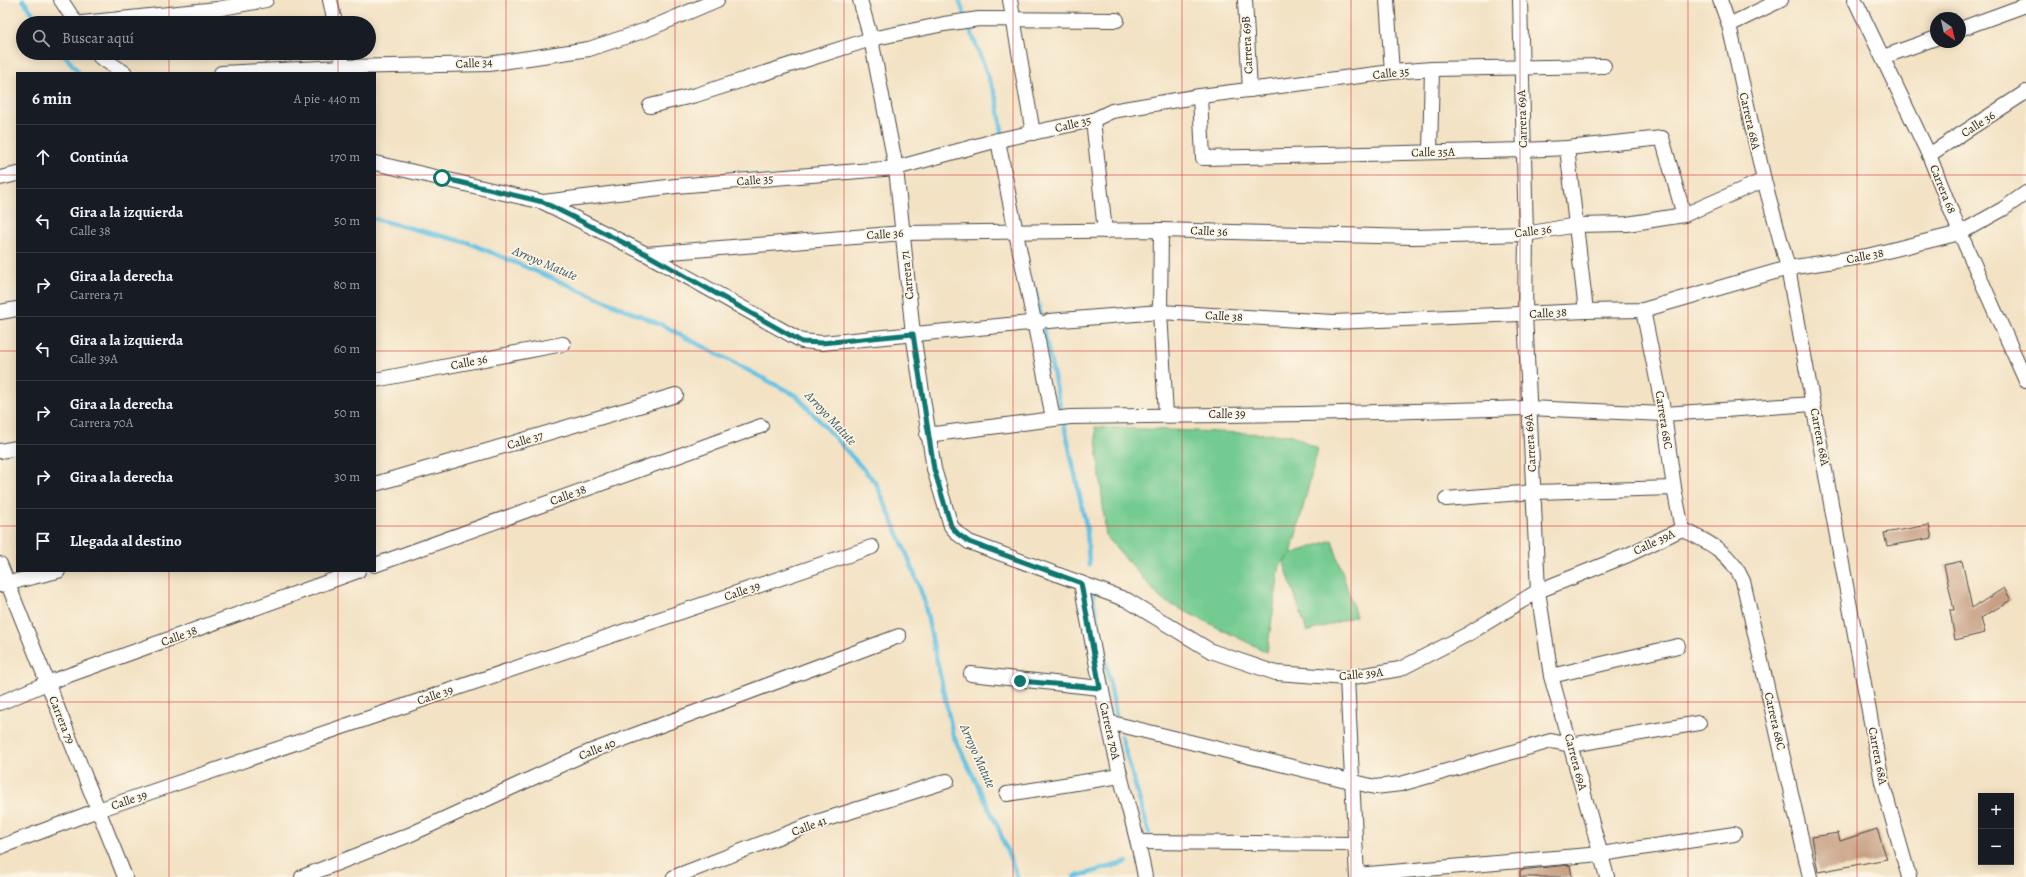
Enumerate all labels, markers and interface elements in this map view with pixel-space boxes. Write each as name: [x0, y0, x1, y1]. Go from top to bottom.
north arrow: [1930, 12, 1966, 48]
search box: [16, 16, 376, 60]
street label: Carrera 69B: [1237, 16, 1257, 74]
icon: search: [30, 27, 52, 49]
text: Buscar aquí: [62, 28, 134, 48]
street label: Calle 34: [455, 54, 494, 72]
street label: Calle 35: [1372, 63, 1410, 83]
text: 6 min: [32, 87, 72, 110]
street label: Carrera 69A: [1513, 89, 1531, 148]
text: A pie · 440 m: [294, 90, 360, 107]
street label: Carrera 68A: [1736, 91, 1765, 152]
street label: Calle 36: [1958, 107, 1998, 141]
street label: Calle 35: [1053, 112, 1093, 136]
street label: Calle 35A: [1411, 144, 1456, 160]
icon: ahead: [32, 146, 54, 168]
text: Continúa: [70, 147, 128, 167]
text: 170 m: [330, 148, 360, 165]
street label: Carrera 68: [1926, 162, 1960, 216]
route start: [433, 169, 451, 187]
street label: Calle 35: [736, 170, 774, 190]
text: Gira a la izquierda: [70, 202, 183, 222]
icon: left: [32, 210, 54, 232]
text: 50 m: [334, 212, 360, 229]
street label: Calle 36: [1514, 221, 1553, 241]
text: Calle 38: [70, 222, 111, 239]
street label: Calle 36: [1190, 222, 1228, 240]
street label: Calle 36: [866, 225, 905, 243]
water label: Arroyo Matute: [509, 241, 580, 284]
street label: Calle 38: [1845, 245, 1885, 267]
street label: Carrera 71: [896, 250, 918, 300]
text: Gira a la derecha: [70, 266, 173, 286]
icon: right: [32, 274, 54, 296]
text: 80 m: [333, 276, 360, 293]
text: Carrera 71: [70, 286, 123, 303]
street label: Calle 38: [1529, 304, 1567, 322]
street label: Calle 38: [1205, 307, 1243, 325]
text: Gira a la izquierda: [70, 330, 183, 350]
icon: left: [32, 338, 54, 360]
text: 60 m: [334, 340, 360, 357]
text: Calle 39A: [70, 350, 118, 367]
street label: Calle 36: [449, 351, 489, 373]
water label: Arroyo Matute: [801, 386, 861, 449]
street label: Carrera 68C: [1651, 390, 1677, 450]
text: Gira a la derecha: [70, 394, 173, 414]
icon: right: [32, 402, 54, 424]
text: 50 m: [334, 404, 360, 421]
street label: Calle 39: [1208, 406, 1246, 422]
street label: Carrera 68A: [1807, 407, 1834, 468]
street label: Carrera 69A: [1520, 413, 1540, 472]
text: Carrera 70A: [70, 414, 133, 431]
street label: Calle 37: [505, 427, 546, 453]
icon: right: [32, 466, 54, 488]
text: Gira a la derecha: [70, 467, 173, 487]
text: 30 m: [334, 468, 360, 485]
street label: Calle 38: [548, 481, 589, 509]
street label: Calle 39A: [1631, 525, 1678, 559]
icon: arrive: [32, 530, 54, 552]
text: Llegada al destino: [70, 531, 182, 551]
street label: Calle 39: [722, 577, 762, 605]
street label: Calle 38: [159, 622, 200, 650]
street label: Calle 39A: [1338, 664, 1385, 684]
route end: [1011, 672, 1029, 690]
street label: Calle 39: [415, 681, 455, 709]
street label: Carrera 68C: [1761, 691, 1789, 751]
street label: Carrera 79: [45, 694, 79, 746]
street label: Carrera 70A: [1096, 701, 1125, 762]
water label: Arroyo Matute: [956, 720, 1000, 791]
street label: Carrera 68A: [1865, 726, 1892, 787]
street label: Carrera 69A: [1561, 732, 1591, 793]
street label: Calle 40: [576, 734, 618, 764]
street label: Calle 39: [109, 786, 149, 814]
map controls: [1978, 793, 2014, 865]
button: +: [1978, 793, 2014, 829]
street label: Calle 41: [789, 812, 829, 840]
button: −: [1978, 829, 2014, 865]

